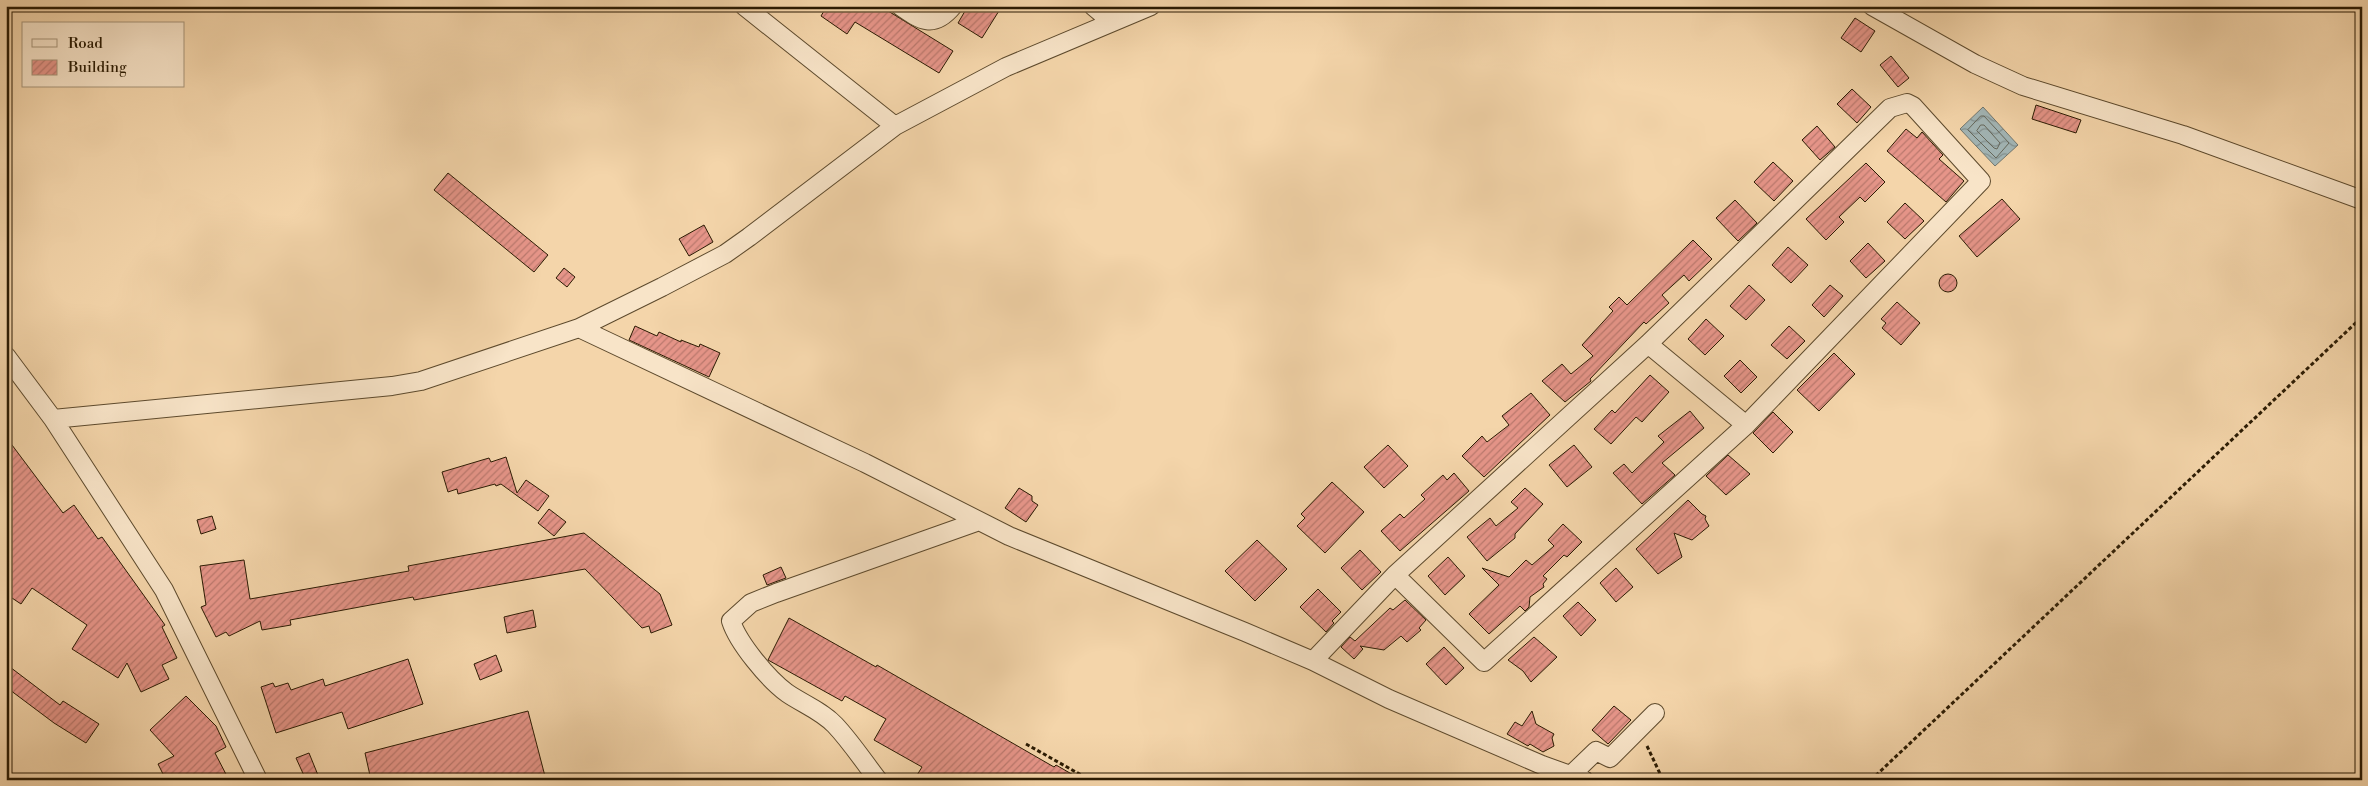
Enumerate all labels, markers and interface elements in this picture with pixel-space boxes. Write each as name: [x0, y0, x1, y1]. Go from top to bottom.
legend: [22, 22, 185, 88]
text: Road: [68, 34, 103, 53]
text: Building: [67, 58, 127, 77]

